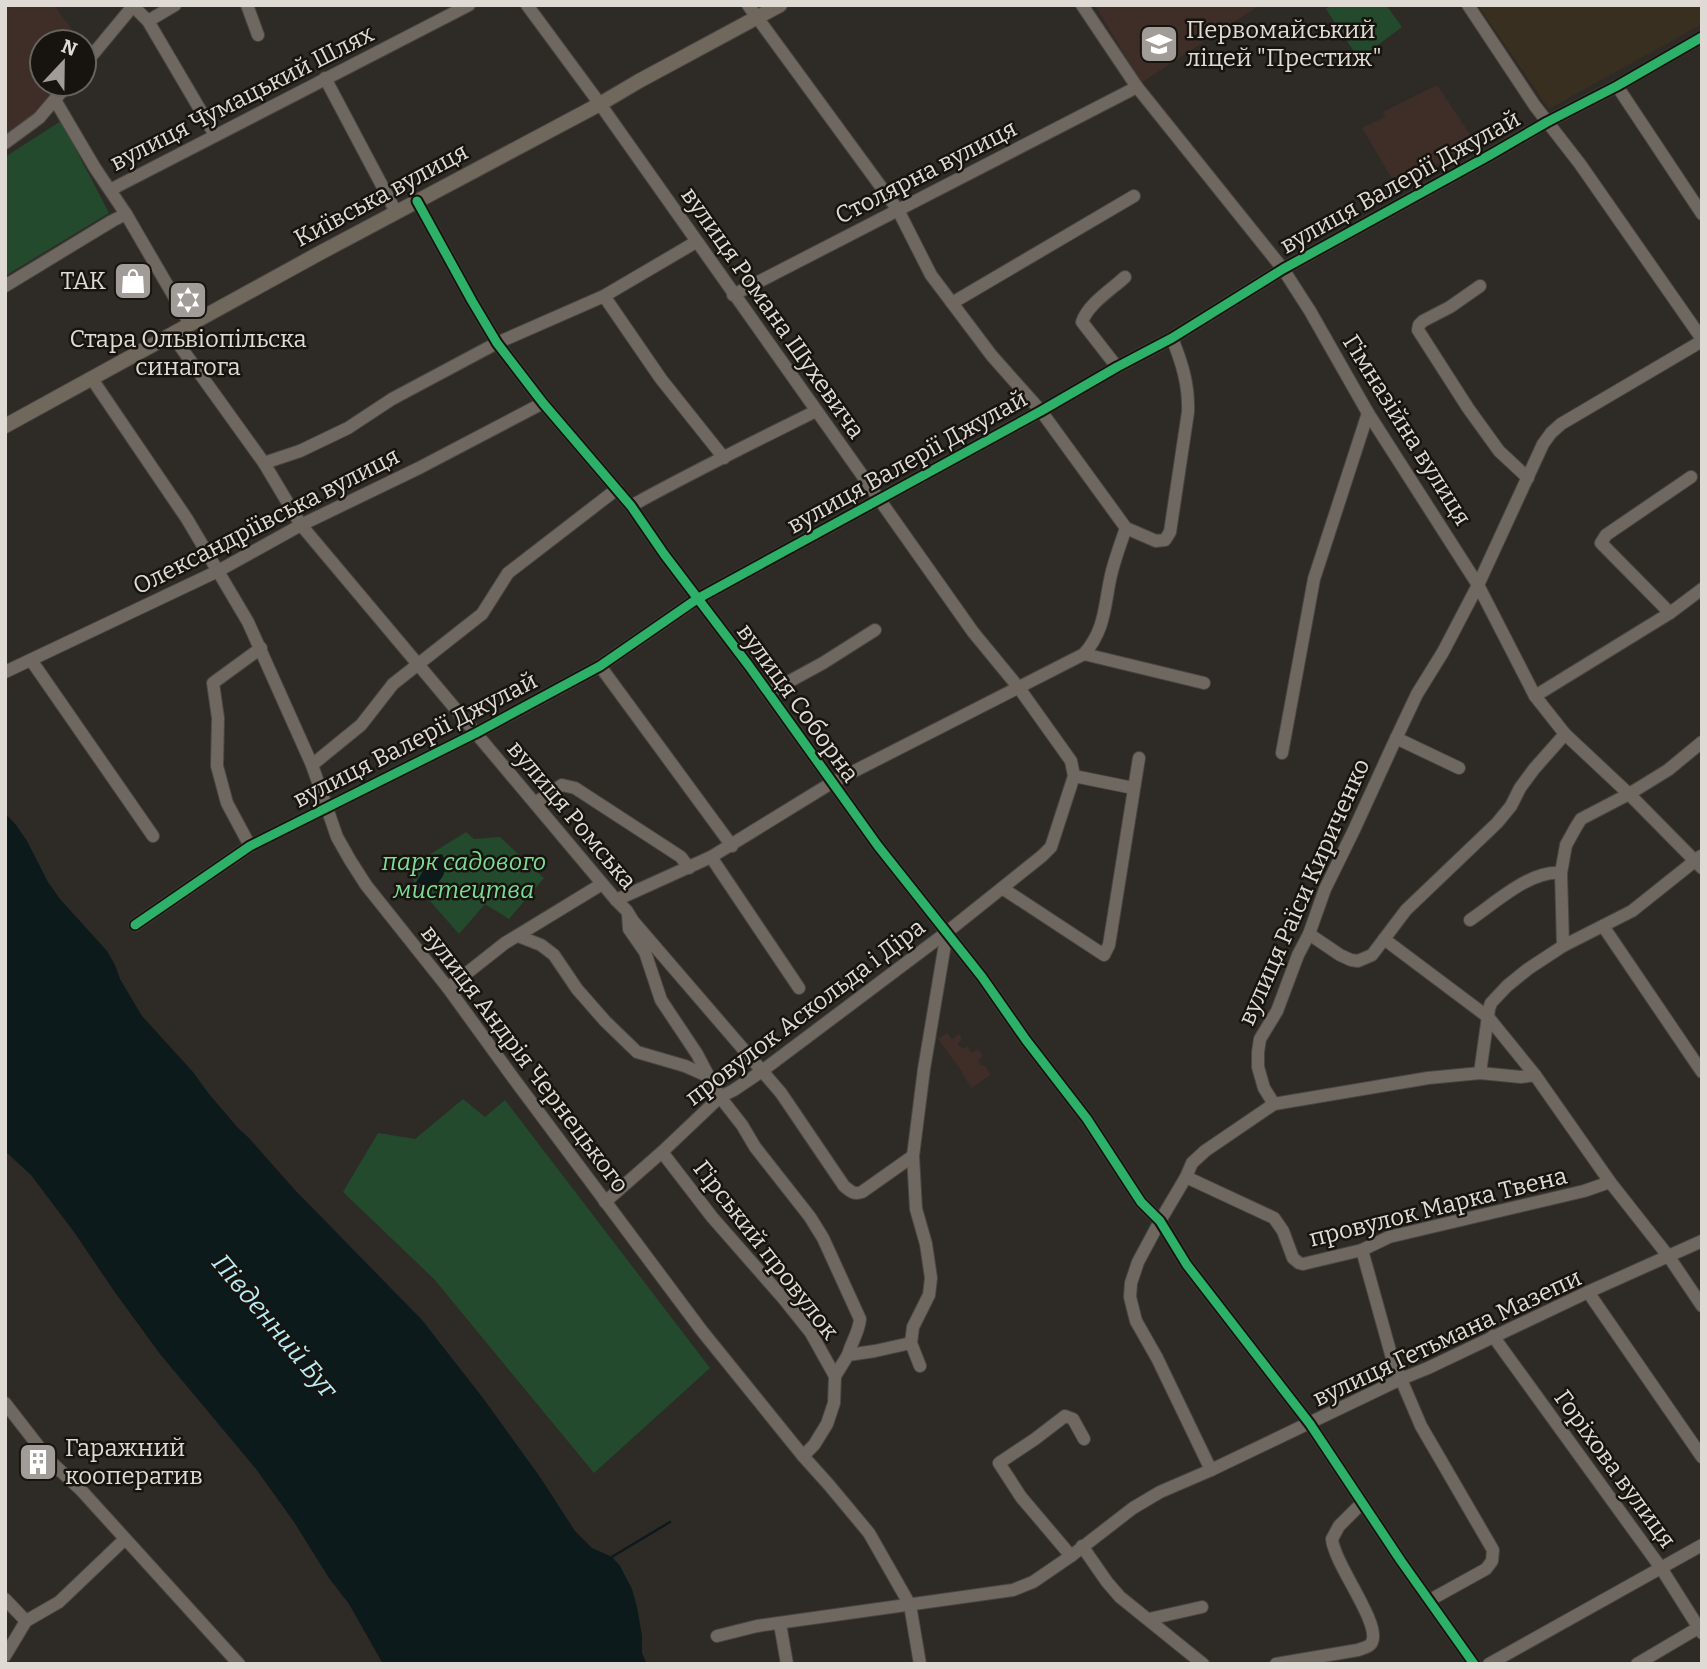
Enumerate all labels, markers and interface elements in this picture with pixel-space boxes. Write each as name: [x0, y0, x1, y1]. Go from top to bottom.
place label: Первомайський ліцей "Престиж": [1186, 16, 1382, 72]
street label: вулиця Чумацький Шлях: [106, 19, 378, 177]
school or university icon: Первомайський ліцей "Престиж": [1138, 23, 1180, 65]
north arrow: [28, 28, 98, 98]
text: N: [58, 34, 81, 61]
street label: вулиця Валерії Джулай: [1275, 104, 1525, 260]
street label: Столярна вулиця: [831, 114, 1021, 230]
street label: Київська вулиця: [289, 137, 473, 253]
street label: вулиця Романа Шухевича: [675, 182, 871, 444]
shop icon: ТАК: [112, 260, 154, 302]
place label: ТАК: [61, 267, 106, 295]
synagogue icon: Стара Ольвіопільска синагога: [167, 279, 209, 321]
place label: Стара Ольвіопільска синагога: [69, 325, 307, 381]
street label: Гімназійна вулиця: [1337, 330, 1477, 530]
street label: вулиця Валерії Джулай: [782, 384, 1032, 540]
street label: Олександріївська вулиця: [128, 442, 404, 600]
street label: вулиця Соборна: [731, 618, 865, 788]
street label: вулиця Валерії Джулай: [288, 666, 542, 814]
street label: вулиця Ромська: [502, 735, 642, 895]
street label: вулиця Раїси Кириченко: [1233, 754, 1375, 1030]
park label: парк садового мистецтва: [381, 848, 546, 904]
street label: провулок Аскольда і Діра: [680, 913, 930, 1111]
street label: вулиця Андрія Чернецького: [415, 920, 635, 1198]
street label: Гірський провулок: [687, 1155, 845, 1345]
street label: провулок Марка Твена: [1306, 1161, 1570, 1253]
water label: Південний Буг: [205, 1248, 345, 1405]
street label: вулиця Гетьмана Мазепи: [1308, 1263, 1586, 1413]
street label: Горіхова вулиця: [1548, 1385, 1682, 1553]
place label: Гаражний кооператив: [65, 1434, 203, 1490]
building icon: Гаражний кооператив: [17, 1441, 59, 1483]

